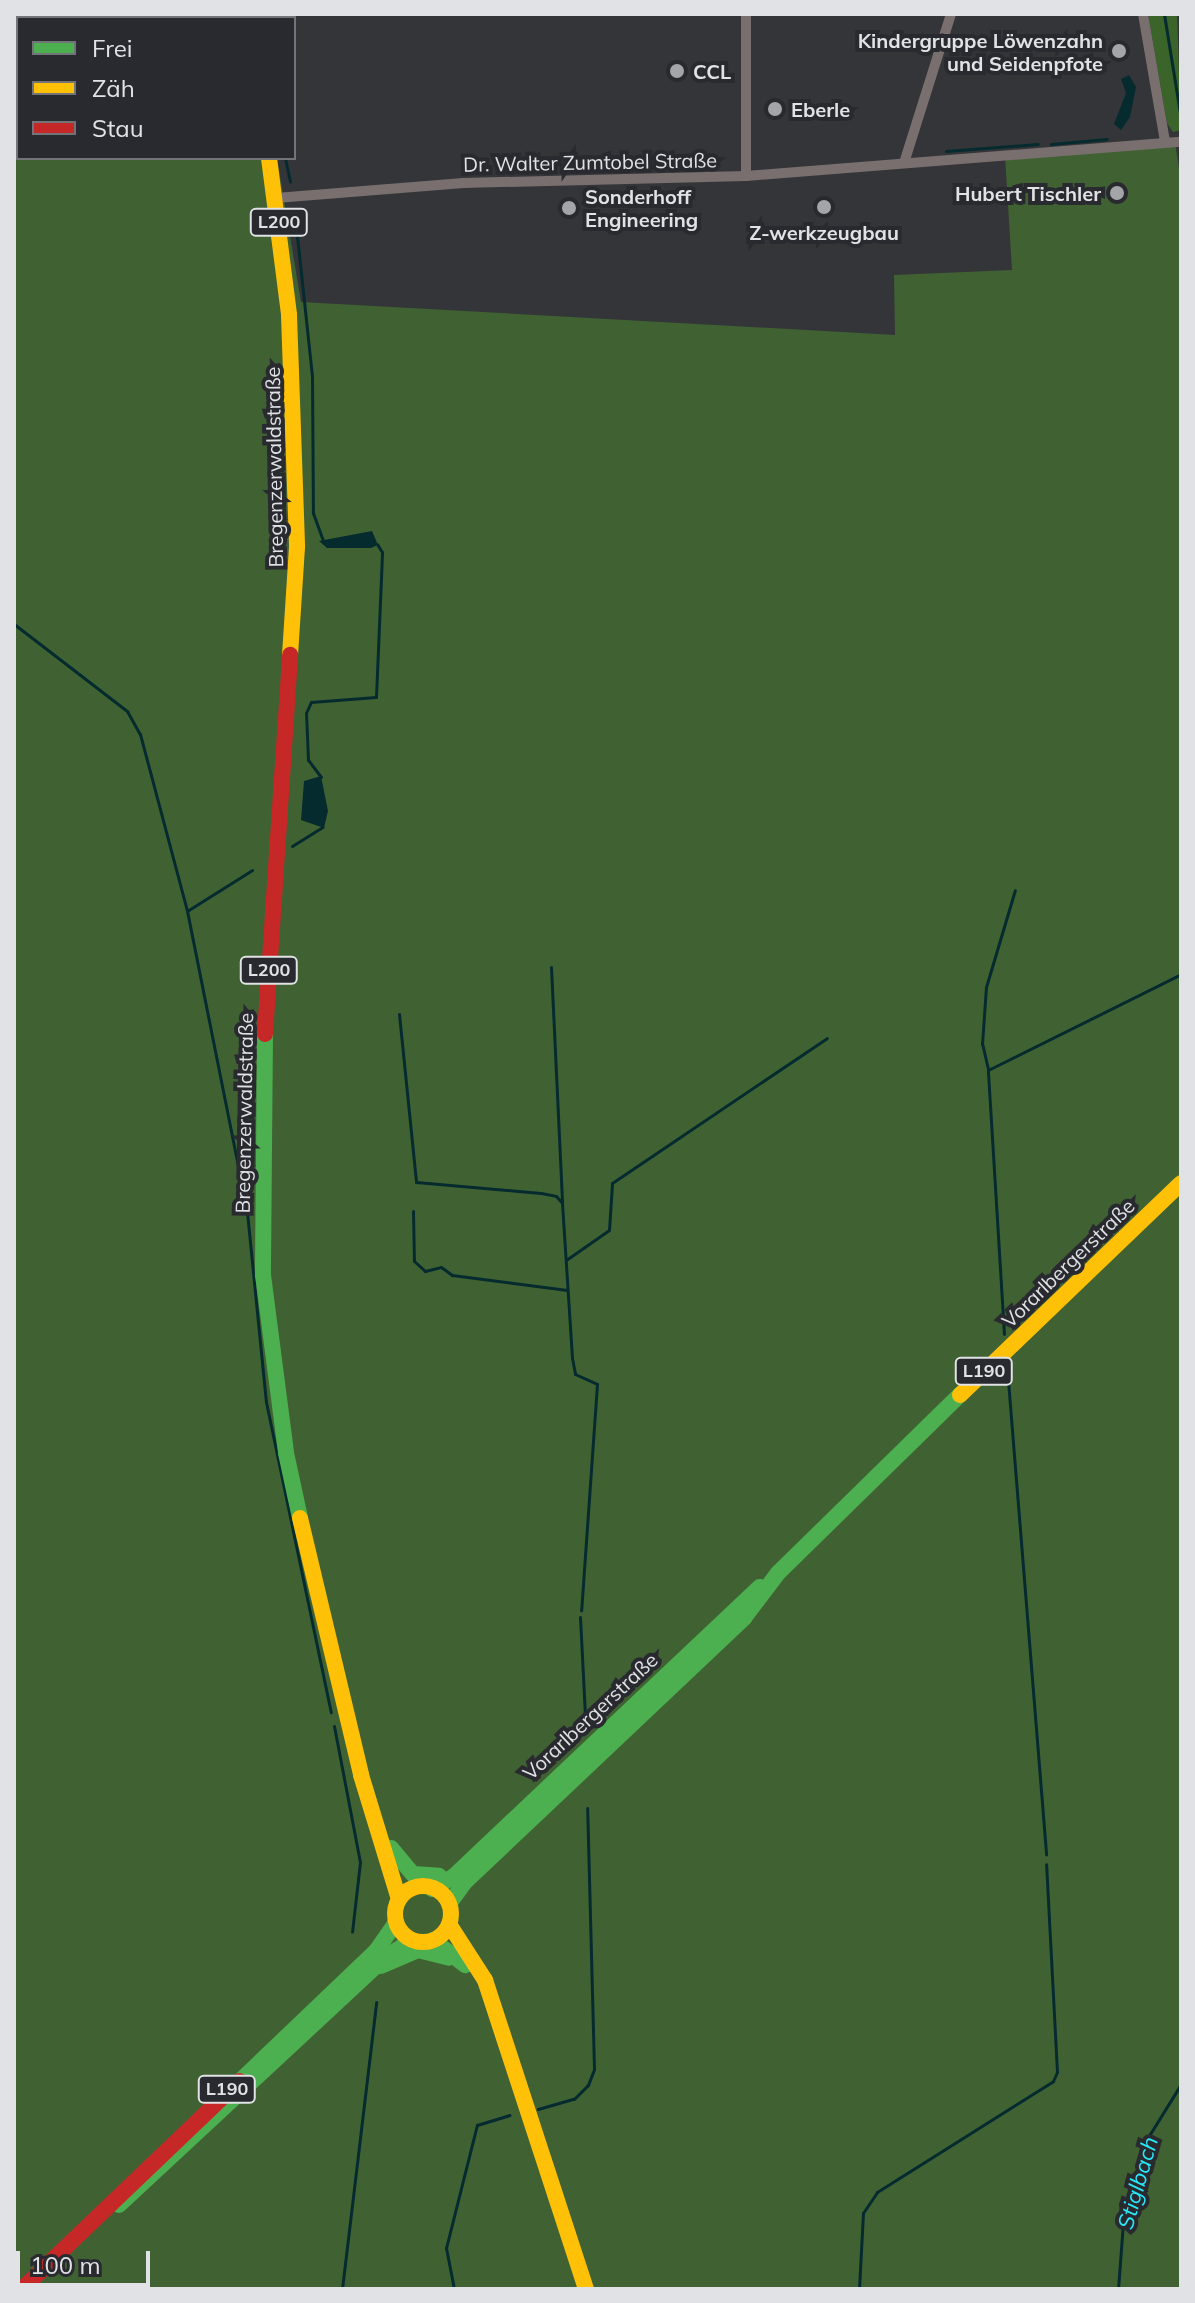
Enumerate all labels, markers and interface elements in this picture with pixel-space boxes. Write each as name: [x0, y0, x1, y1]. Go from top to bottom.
legend: [16, 16, 296, 160]
place label: Kindergruppe Löwenzahn und Seidenpfote: [858, 28, 1103, 75]
text: Frei: [92, 33, 133, 63]
marker: Kindergruppe Löwenzahn und Seidenpfote: [1110, 42, 1128, 60]
place label: CCL: [693, 59, 731, 83]
marker: CCL: [668, 62, 686, 80]
text: Zäh: [92, 73, 135, 103]
place label: Eberle: [791, 97, 850, 121]
marker: Eberle: [766, 100, 784, 118]
text: Stau: [92, 113, 144, 143]
street label: Dr. Walter Zumtobel Straße: [463, 148, 717, 176]
place label: Hubert Tischler: [955, 181, 1101, 205]
place label: Sonderhoff Engineering: [585, 184, 698, 231]
marker: Hubert Tischler: [1108, 184, 1126, 202]
marker: Z-werkzeugbau: [815, 198, 833, 216]
marker: Sonderhoff Engineering: [560, 199, 578, 217]
road number: L200: [249, 208, 309, 236]
place label: Z-werkzeugbau: [749, 220, 899, 244]
street label: Bregenzerwaldstraße: [260, 366, 288, 568]
road number: L200: [239, 956, 299, 984]
street label: Bregenzerwaldstraße: [230, 1012, 258, 1214]
street label: Vorarlbergerstraße: [997, 1194, 1139, 1332]
road number: L190: [954, 1357, 1014, 1385]
street label: Vorarlbergerstraße: [518, 1648, 662, 1784]
road number: L190: [197, 2075, 257, 2103]
water label: Stiglbach: [1112, 2134, 1164, 2232]
scale bar: [20, 2235, 154, 2285]
text: 100 m: [30, 2250, 101, 2280]

